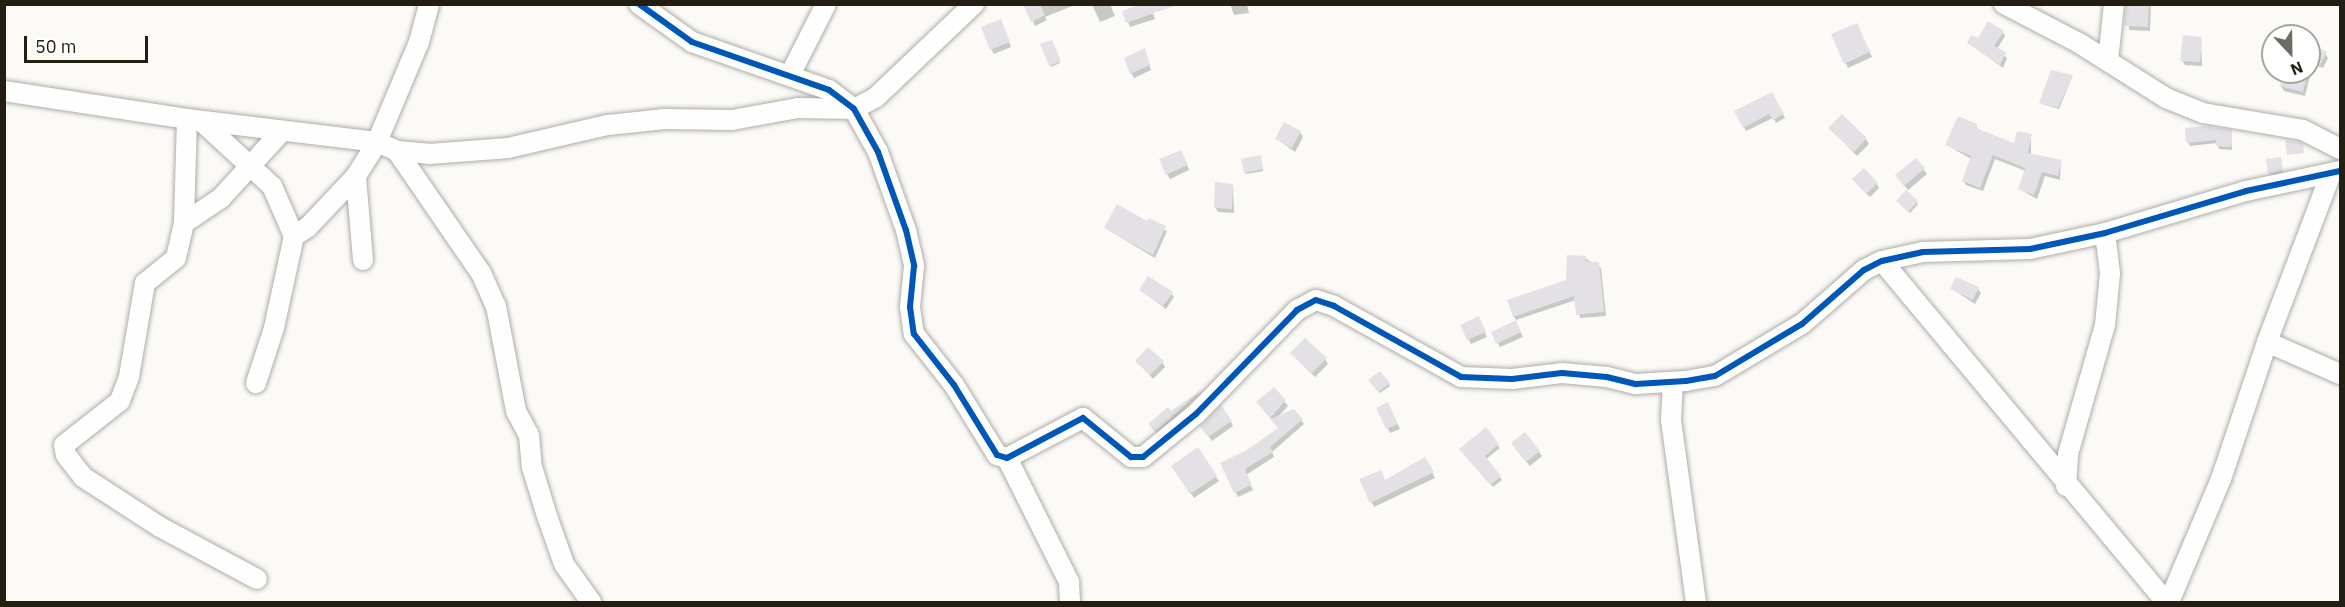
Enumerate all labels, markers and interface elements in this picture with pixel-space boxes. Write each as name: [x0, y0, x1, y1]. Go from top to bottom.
scale bar: [27, 24, 152, 62]
north arrow: [2261, 24, 2321, 84]
text: 50 m: [35, 35, 77, 58]
text: N: [2288, 57, 2306, 80]

